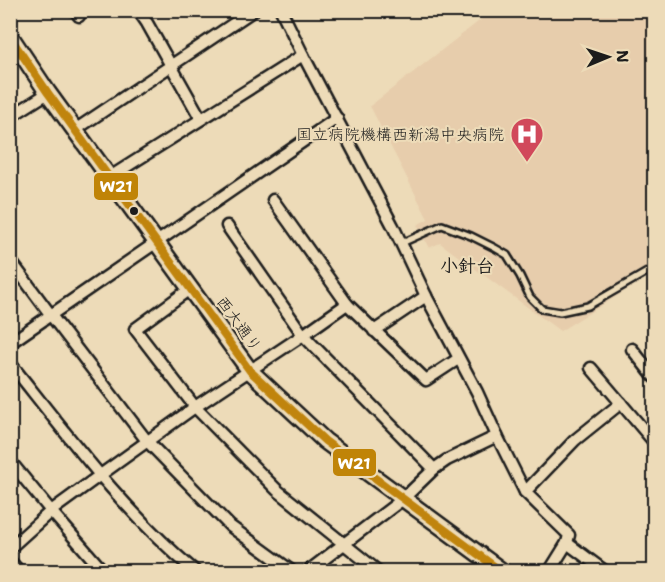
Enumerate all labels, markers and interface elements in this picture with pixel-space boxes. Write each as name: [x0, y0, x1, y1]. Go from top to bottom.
north arrow: [578, 27, 638, 87]
text: N: [612, 50, 633, 63]
hospital icon: 国立病院機構西新潟中央病院: [509, 116, 545, 163]
place label: 国立病院機構西新潟中央病院: [296, 124, 504, 145]
line badge: W21: [93, 172, 139, 201]
text: W21: [99, 176, 133, 197]
unlabelled marker: [128, 205, 140, 217]
district label: 小針台: [440, 254, 494, 278]
street label: 西大通り: [212, 292, 266, 356]
line badge: W21: [332, 448, 377, 477]
text: W21: [337, 453, 371, 474]

